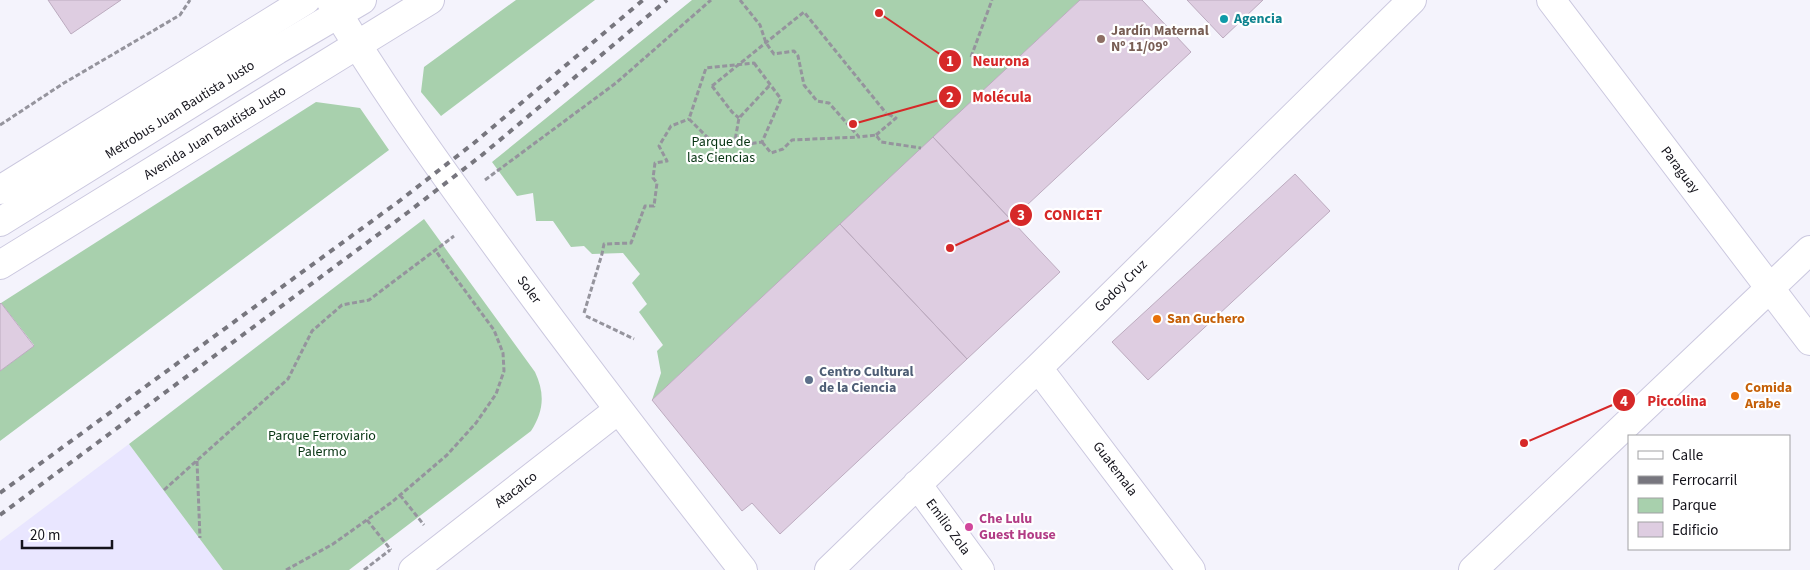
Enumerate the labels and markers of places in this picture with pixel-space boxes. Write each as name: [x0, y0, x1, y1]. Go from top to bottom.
place label: Agencia: [1233, 9, 1282, 29]
marker: Agencia: [1218, 13, 1230, 25]
place label: Jardín Maternal Nº 11/09º: [1111, 21, 1209, 57]
marker: Jardín Maternal Nº 11/09º: [1095, 33, 1107, 45]
callout: Neurona: [937, 46, 1039, 76]
callout: Molécula: [938, 82, 1042, 112]
callout: CONICET: [1009, 200, 1112, 230]
place label: San Guchero: [1167, 309, 1245, 329]
marker: San Guchero: [1151, 313, 1163, 325]
place label: Centro Cultural de la Ciencia: [819, 362, 914, 398]
marker: Centro Cultural de la Ciencia: [803, 374, 815, 386]
place label: Comida Arabe: [1744, 378, 1792, 414]
callout: Piccolina: [1612, 385, 1717, 415]
marker: Comida Arabe: [1729, 390, 1741, 402]
place label: Che Lulu Guest House: [979, 509, 1056, 545]
marker: Che Lulu Guest House: [963, 521, 975, 533]

